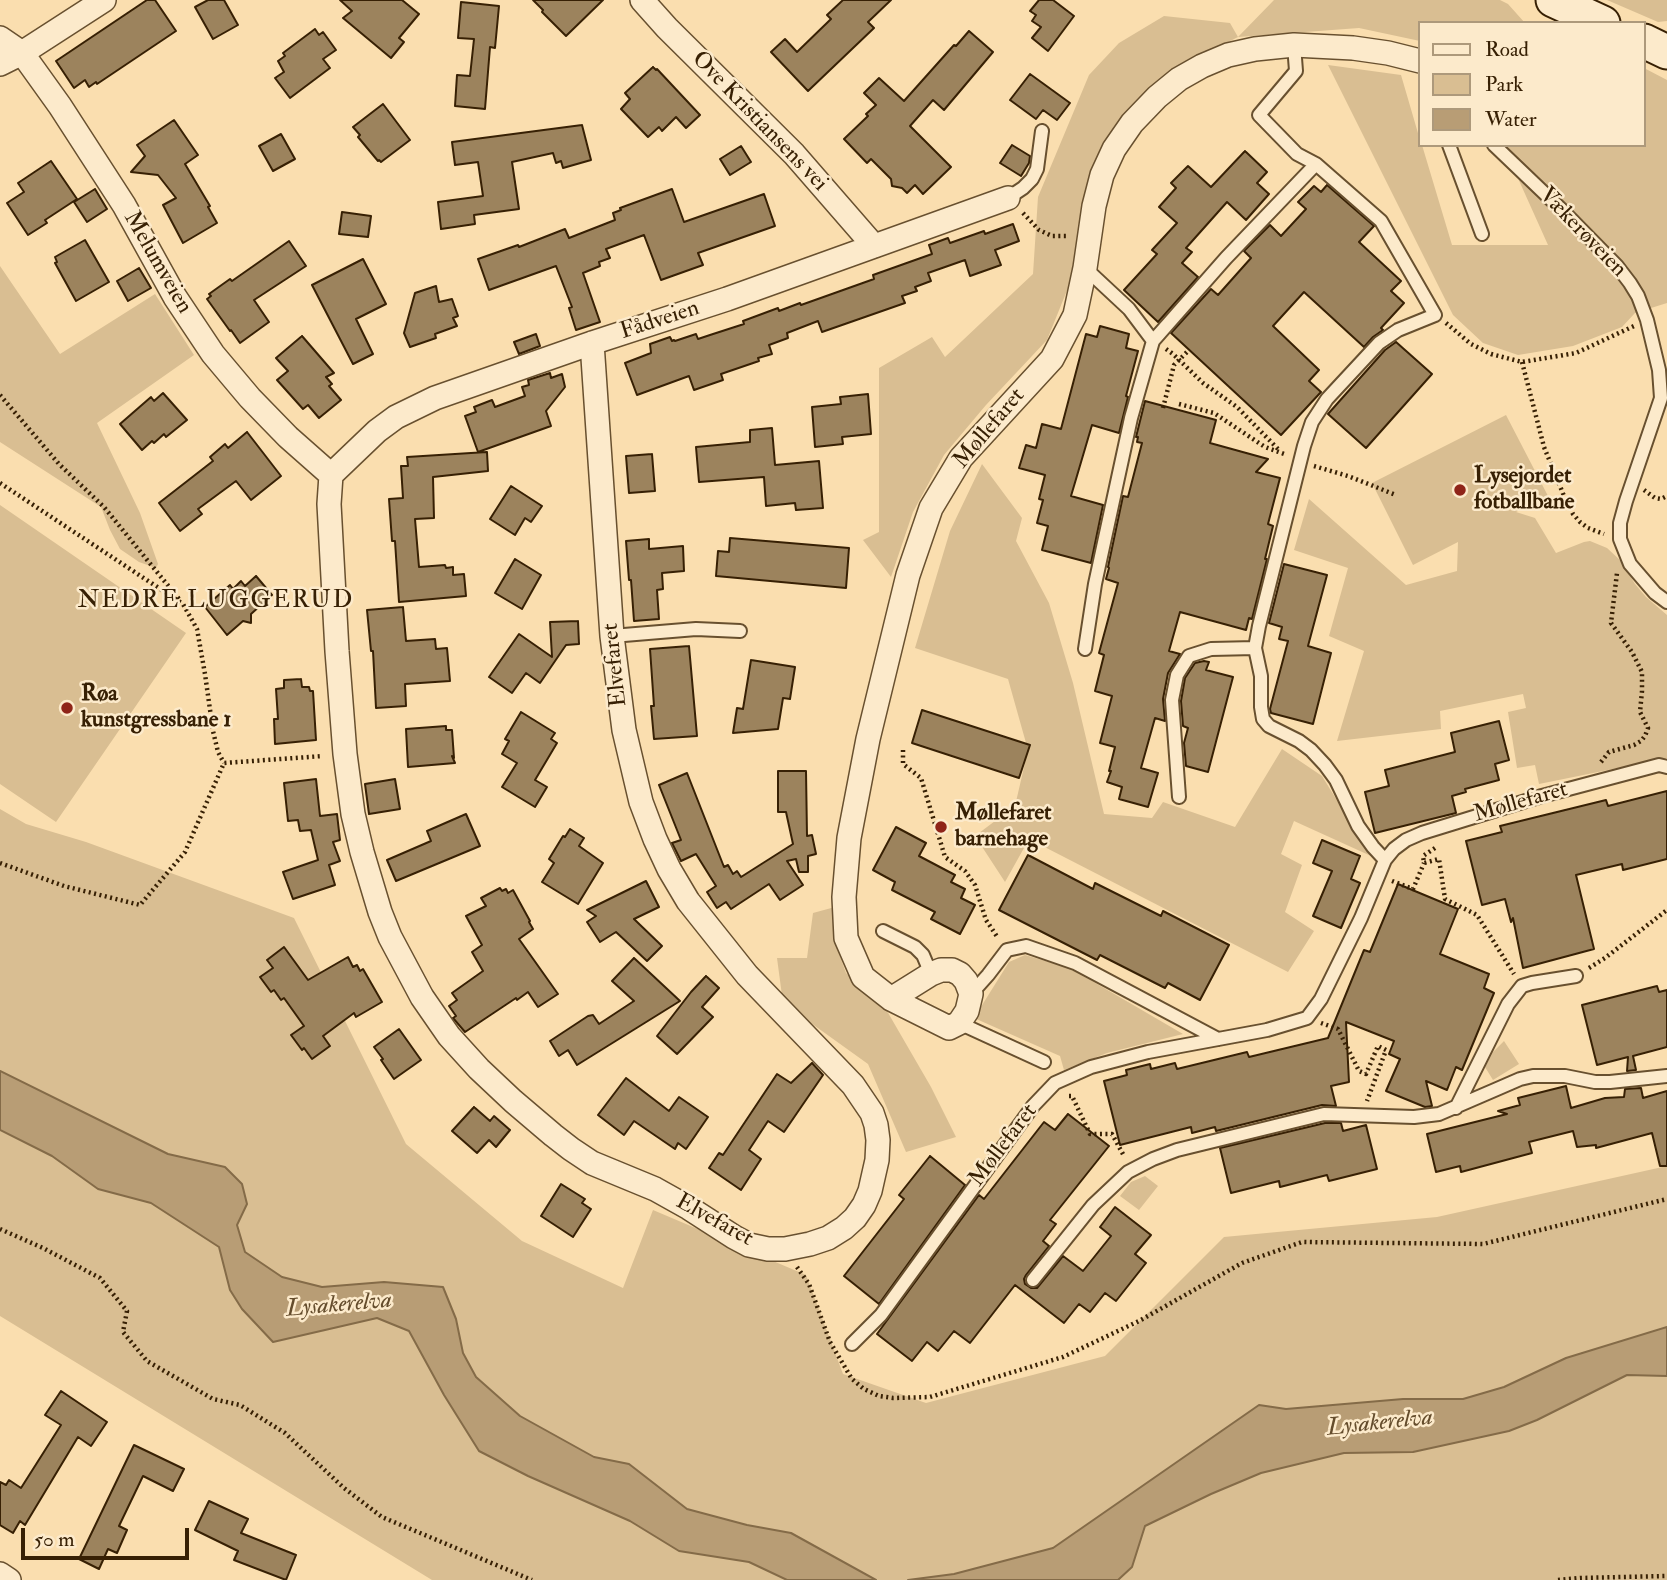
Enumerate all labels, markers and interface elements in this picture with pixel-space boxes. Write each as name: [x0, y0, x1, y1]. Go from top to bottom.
legend: [1418, 21, 1646, 147]
text: Road: [1485, 36, 1529, 63]
street label: Ove Kristiansens vei: [685, 46, 833, 198]
text: Park: [1485, 71, 1523, 98]
text: Water: [1485, 106, 1537, 133]
street label: Vækerøveien: [1532, 182, 1632, 284]
street label: Melumveien: [117, 207, 197, 319]
street label: Fådveien: [617, 295, 703, 347]
street label: Møllefaret: [948, 383, 1032, 475]
place label: Lysejordet fotballbane: [1474, 463, 1574, 517]
marker: Lysejordet fotballbane: [1452, 482, 1468, 498]
district label: NEDRE LUGGERUD: [80, 588, 352, 616]
street label: Elvefaret: [598, 622, 634, 708]
place label: Røa kunstgressbane 1: [81, 681, 231, 735]
marker: Røa kunstgressbane 1: [59, 700, 75, 716]
street label: Møllefaret: [1471, 776, 1571, 830]
place label: Møllefaret barnehage: [955, 800, 1052, 854]
marker: Møllefaret barnehage: [933, 819, 949, 835]
street label: Møllefaret: [964, 1099, 1044, 1193]
street label: Elvefaret: [670, 1189, 758, 1253]
water label: Lysakerelva: [285, 1287, 393, 1325]
water label: Lysakerelva: [1326, 1404, 1434, 1444]
scale bar: [24, 1514, 192, 1558]
text: 50 m: [34, 1526, 75, 1553]

